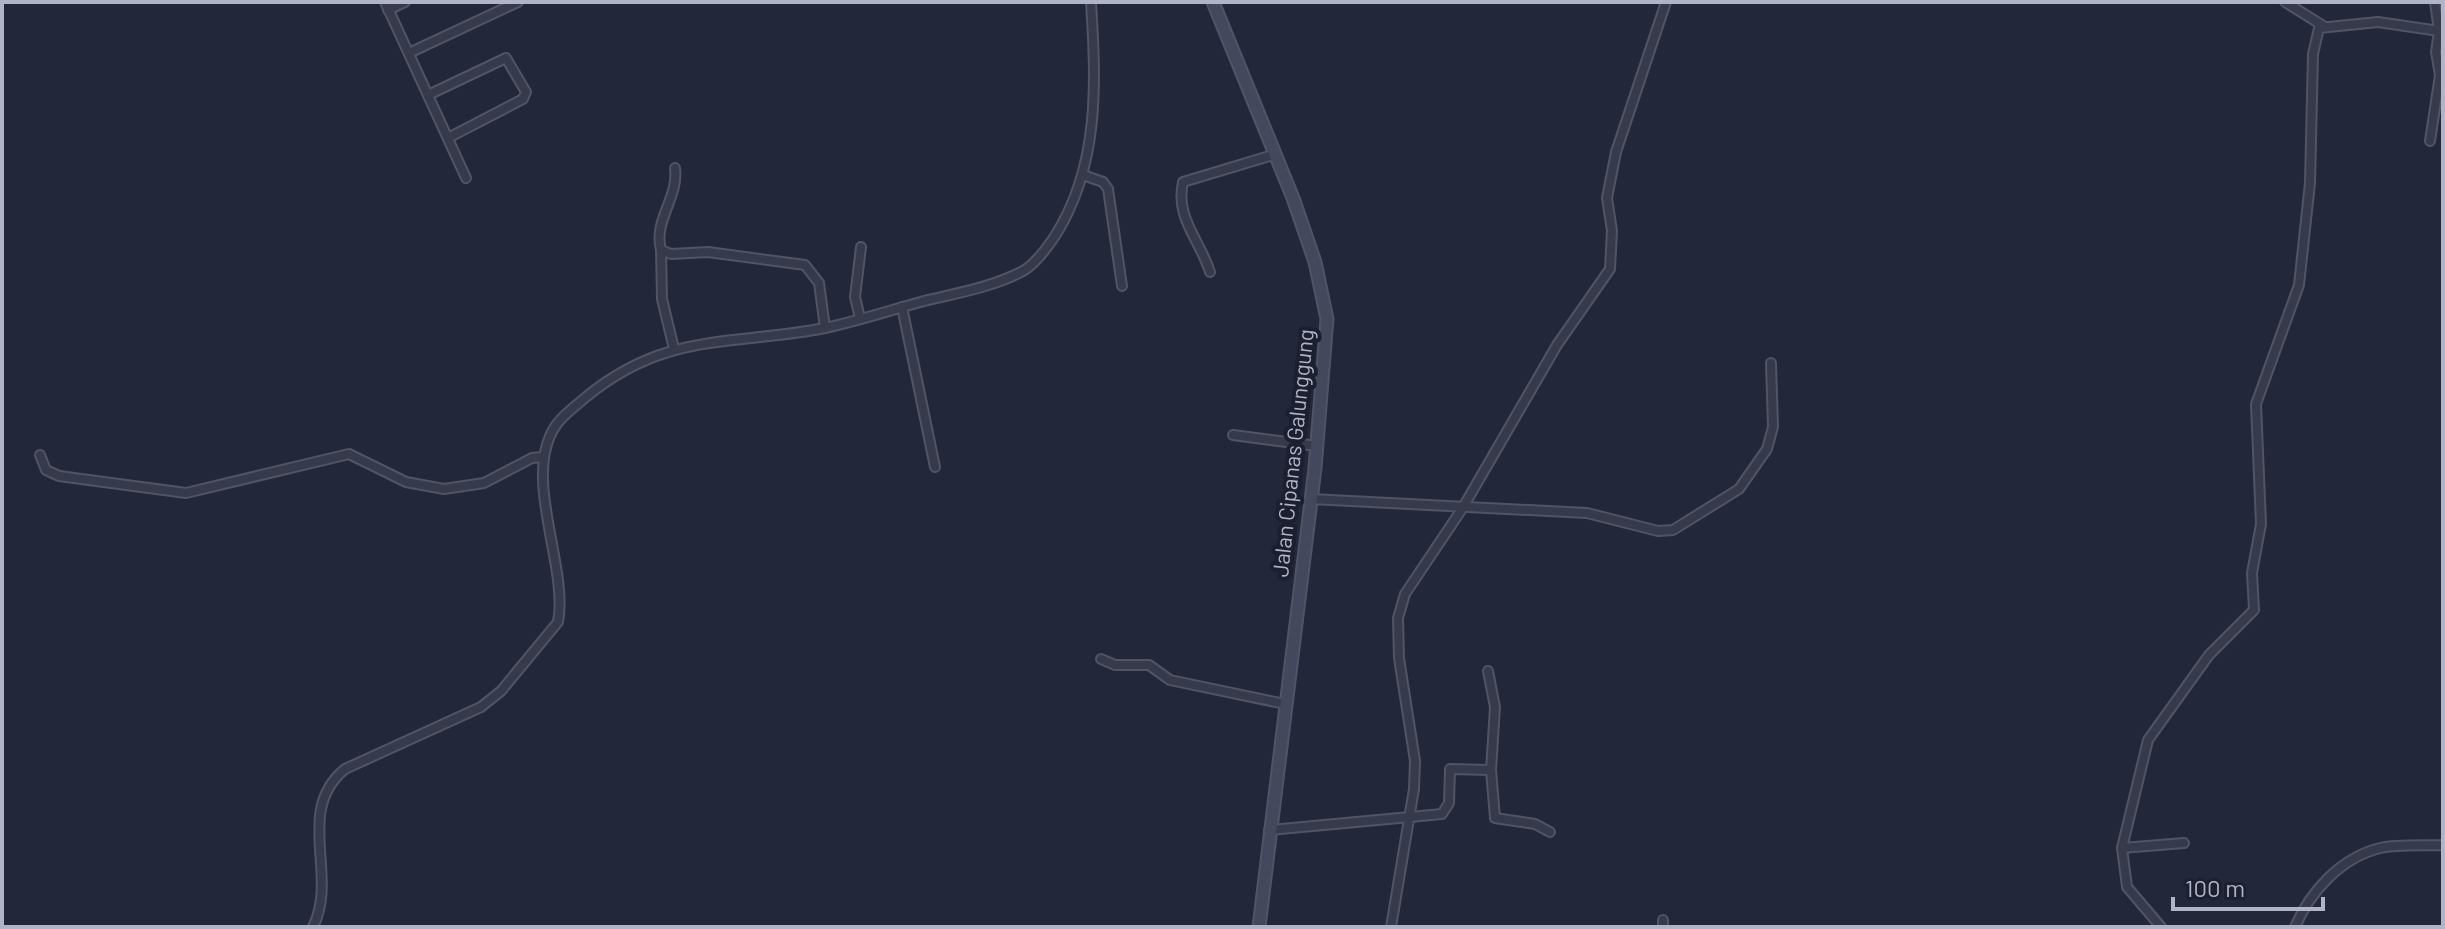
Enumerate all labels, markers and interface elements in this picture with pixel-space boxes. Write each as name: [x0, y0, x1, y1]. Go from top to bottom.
street label: Jalan Cipanas Galunggung: [1266, 328, 1318, 578]
scale bar: [2173, 861, 2323, 911]
text: 100 m: [2185, 873, 2245, 902]

